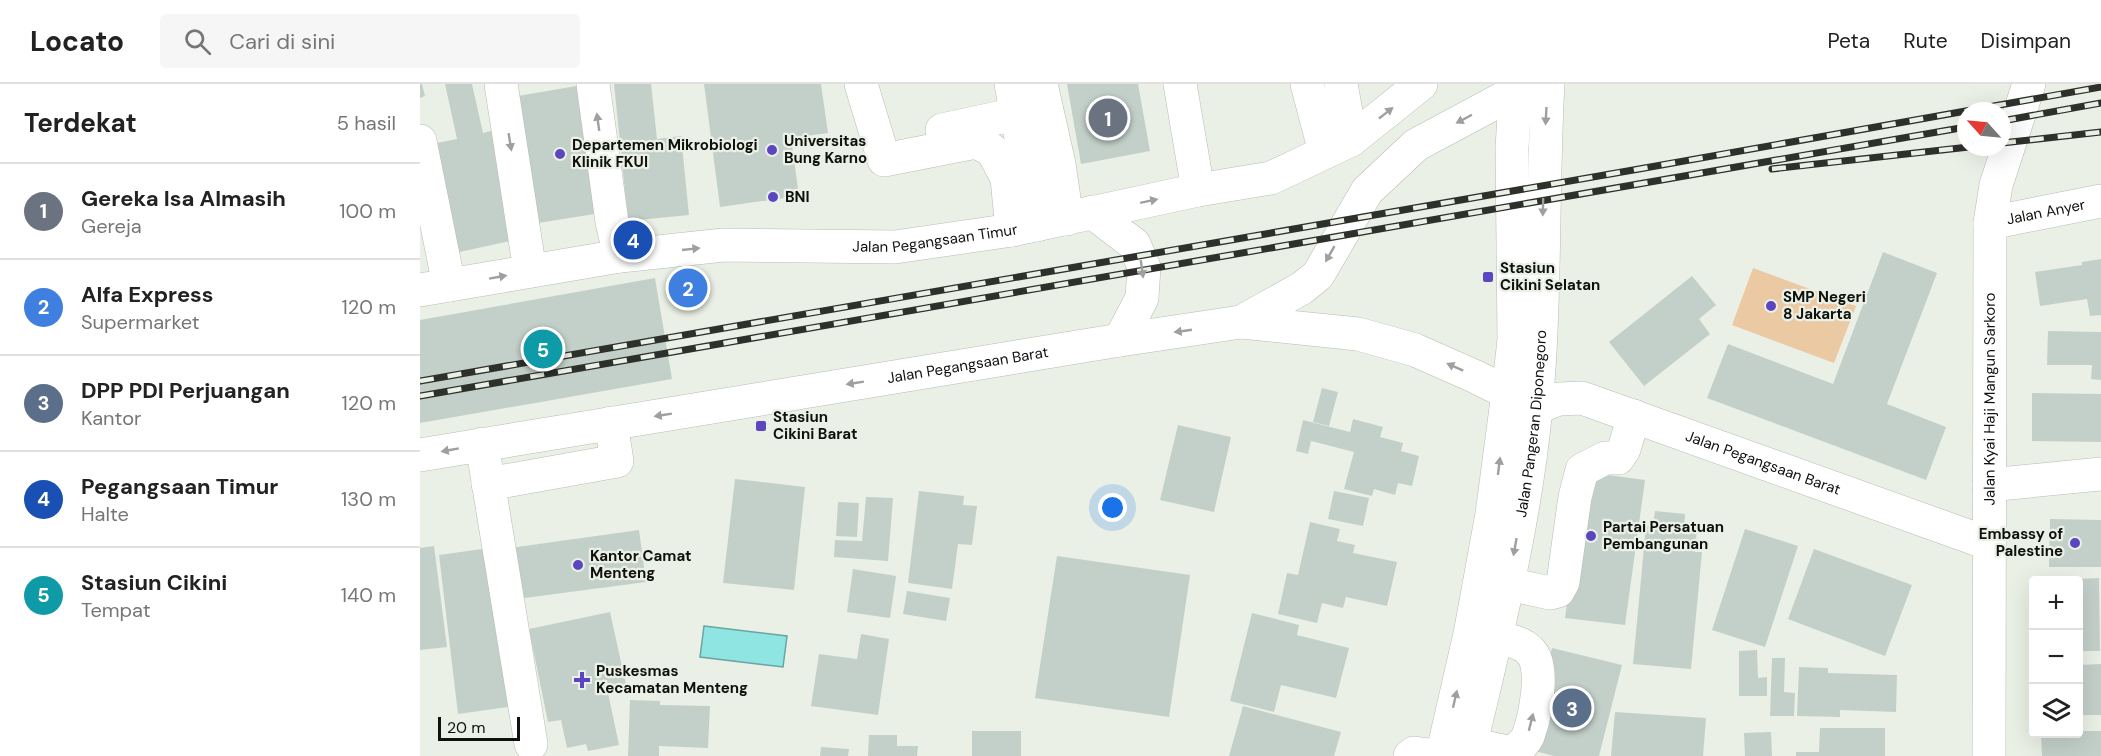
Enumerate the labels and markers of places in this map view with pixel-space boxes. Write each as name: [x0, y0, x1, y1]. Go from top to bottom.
pin: 1: [1088, 96, 1128, 141]
place label: Universitas Bung Karno: [784, 131, 867, 168]
place label: Departemen Mikrobiologi Klinik FKUI: [572, 135, 758, 172]
marker: Universitas Bung Karno: [765, 143, 779, 157]
marker: Departemen Mikrobiologi Klinik FKUI: [553, 147, 567, 161]
place label: BNI: [785, 187, 810, 207]
marker: BNI: [766, 190, 780, 204]
pin: 4: [614, 218, 652, 262]
place label: Stasiun Cikini Selatan: [1500, 258, 1600, 295]
pin: 2: [668, 266, 708, 310]
marker: Stasiun Cikini Selatan: [1481, 270, 1495, 284]
place label: SMP Negeri 8 Jakarta: [1783, 287, 1866, 324]
marker: SMP Negeri 8 Jakarta: [1764, 299, 1778, 313]
pin: 5: [524, 326, 562, 372]
place label: Stasiun Cikini Barat: [773, 407, 858, 444]
marker: Stasiun Cikini Barat: [754, 419, 768, 433]
place label: Partai Persatuan Pembangunan: [1603, 517, 1724, 554]
place label: Embassy of Palestine: [1979, 524, 2063, 561]
marker: Partai Persatuan Pembangunan: [1584, 529, 1598, 543]
marker: Embassy of Palestine: [2068, 536, 2082, 550]
place label: Kantor Camat Menteng: [590, 546, 692, 583]
marker: Kantor Camat Menteng: [571, 558, 585, 572]
place label: Puskesmas Kecamatan Menteng: [596, 661, 748, 698]
marker: Puskesmas Kecamatan Menteng: [573, 671, 591, 689]
pin: 3: [1552, 686, 1592, 730]

